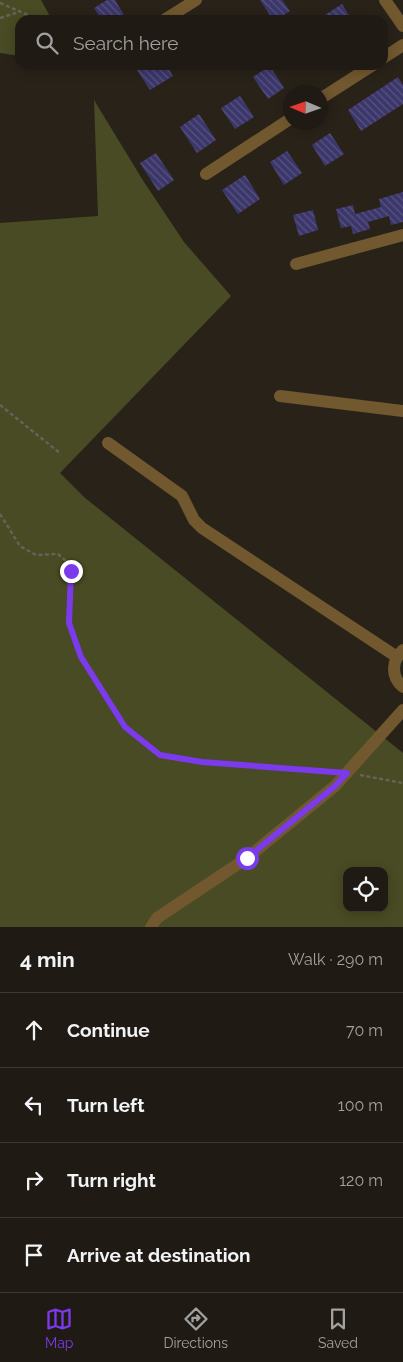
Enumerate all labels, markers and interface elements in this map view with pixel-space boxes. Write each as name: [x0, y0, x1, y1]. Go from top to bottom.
search box: [15, 15, 388, 70]
icon: search: [33, 29, 61, 57]
text: Search here: [73, 32, 179, 54]
north arrow: [283, 85, 328, 130]
route end: [60, 560, 83, 583]
route start: [236, 847, 259, 870]
map controls: [343, 867, 388, 912]
button: locate: [343, 867, 388, 912]
text: 4 min: [20, 947, 75, 972]
text: Walk · 290 m: [288, 950, 383, 969]
icon: ahead: [20, 1016, 48, 1044]
text: Continue: [67, 1019, 150, 1041]
text: 70 m: [346, 1021, 383, 1040]
icon: left: [20, 1091, 48, 1119]
text: Turn left: [67, 1094, 144, 1116]
text: 100 m: [338, 1096, 383, 1115]
icon: right: [20, 1166, 48, 1194]
text: Turn right: [67, 1169, 156, 1191]
text: 120 m: [339, 1171, 383, 1190]
icon: arrive: [20, 1241, 48, 1269]
text: Arrive at destination: [67, 1244, 251, 1266]
tab: Map: [45, 1305, 73, 1351]
tab: Directions: [163, 1305, 228, 1351]
tab: Saved: [318, 1305, 358, 1351]

